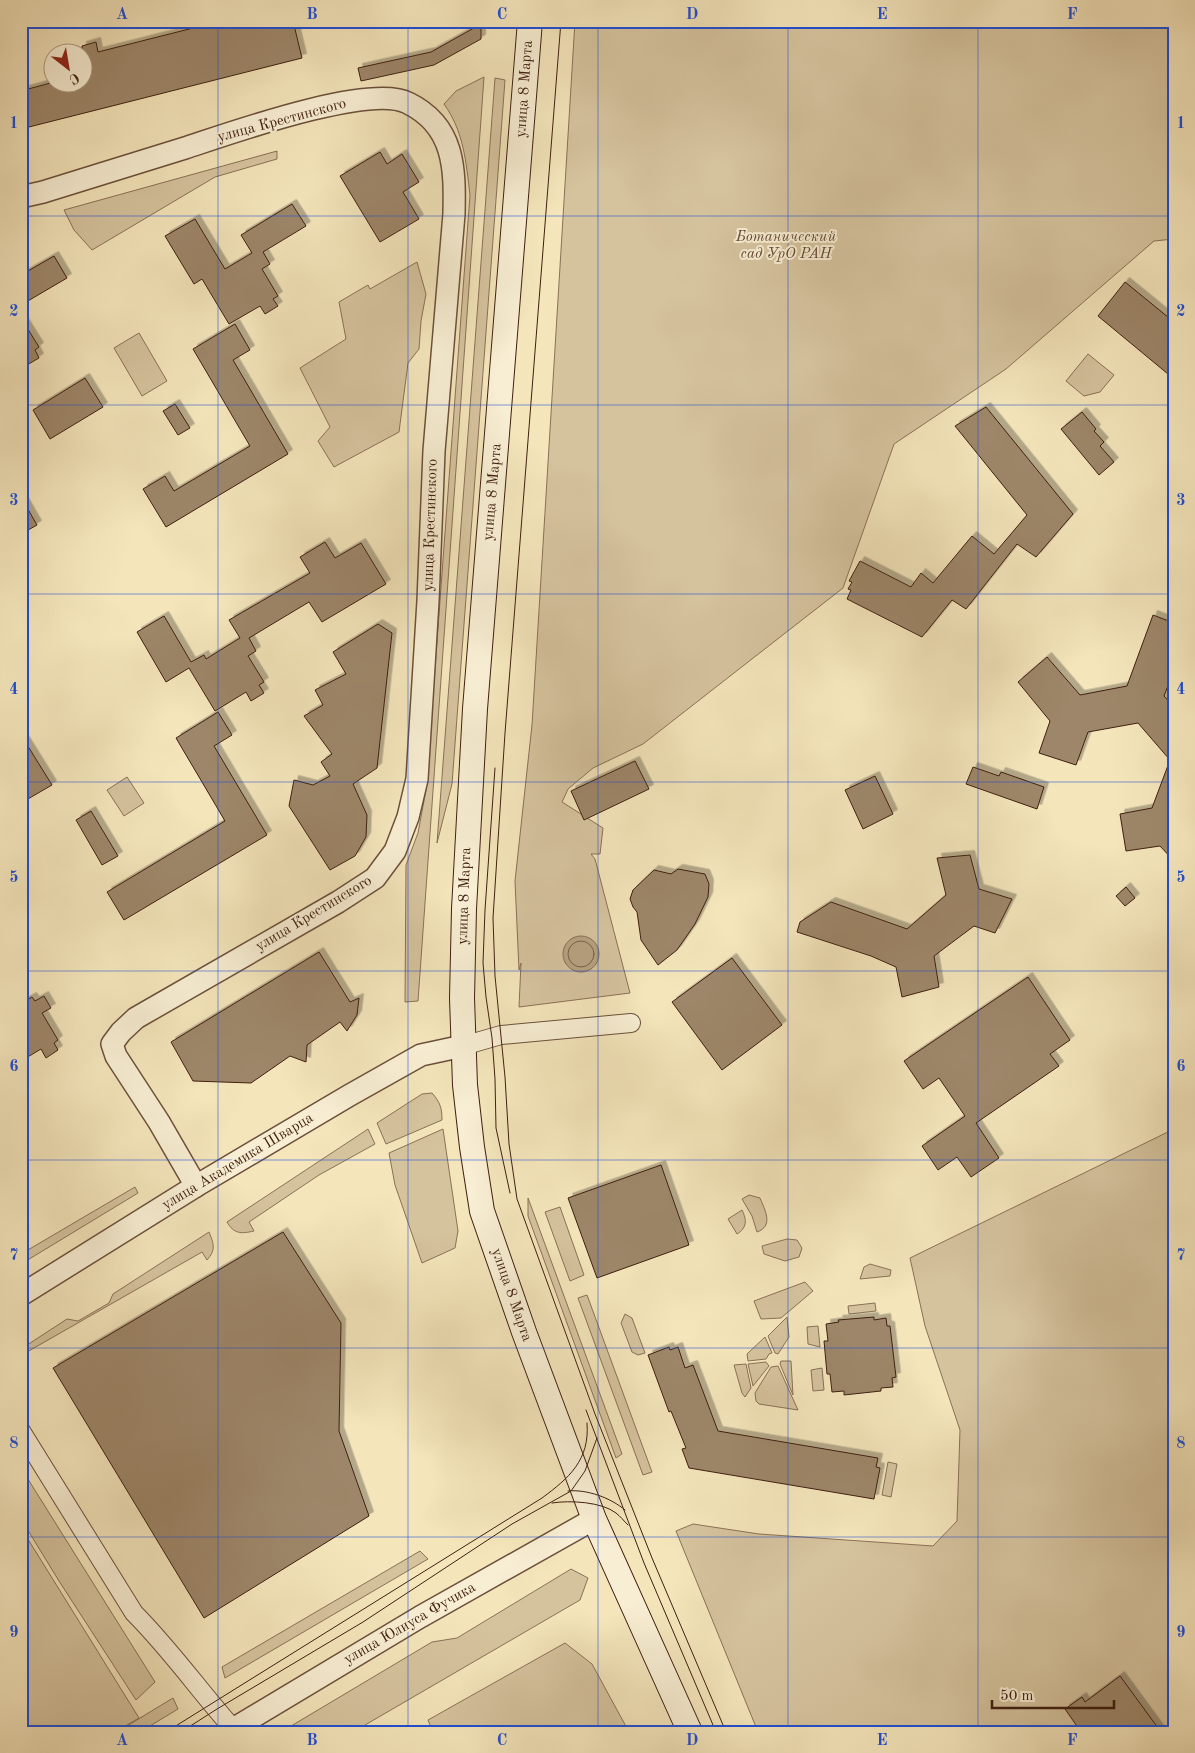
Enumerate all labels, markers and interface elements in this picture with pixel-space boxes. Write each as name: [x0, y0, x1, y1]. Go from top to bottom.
text: A: [116, 7, 128, 23]
text: B: [306, 7, 318, 23]
text: C: [497, 7, 507, 23]
text: D: [686, 7, 698, 23]
text: E: [876, 7, 888, 23]
text: F: [1067, 7, 1078, 23]
street label: улица 8 Марта: [514, 39, 536, 138]
north arrow: [42, 42, 92, 92]
text: С: [67, 70, 82, 87]
street label: улица Крестинского: [216, 97, 348, 145]
text: 1: [9, 116, 19, 132]
text: 1: [1176, 116, 1186, 132]
park label: Ботанический сад УрО РАН: [735, 230, 836, 262]
text: 2: [9, 304, 19, 320]
text: 2: [1176, 304, 1186, 320]
street label: улица 8 Марта: [481, 442, 505, 541]
street label: улица Крестинского: [421, 458, 441, 592]
text: 3: [9, 493, 19, 509]
text: 3: [1176, 493, 1186, 509]
text: 4: [9, 682, 19, 698]
text: 4: [1176, 682, 1186, 698]
street label: улица 8 Марта: [456, 846, 474, 945]
text: 5: [9, 870, 19, 886]
text: 5: [1176, 870, 1186, 886]
street label: улица Крестинского: [253, 873, 375, 955]
text: 6: [9, 1059, 19, 1075]
text: 6: [1176, 1059, 1186, 1075]
street label: улица Академика Шварца: [160, 1111, 317, 1213]
street label: улица 8 Марта: [488, 1246, 534, 1344]
text: 7: [9, 1248, 19, 1264]
text: 7: [1176, 1248, 1186, 1264]
text: 8: [9, 1436, 19, 1452]
text: 8: [1176, 1436, 1186, 1452]
street label: улица Юлиуса Фучика: [342, 1580, 479, 1668]
text: 9: [9, 1625, 19, 1641]
text: 9: [1176, 1625, 1186, 1641]
scale bar: [992, 1678, 1115, 1710]
text: 50 m: [1000, 1689, 1034, 1704]
text: A: [116, 1733, 128, 1749]
text: B: [306, 1733, 318, 1749]
text: C: [497, 1733, 507, 1749]
text: D: [686, 1733, 698, 1749]
text: E: [876, 1733, 888, 1749]
text: F: [1067, 1733, 1078, 1749]

